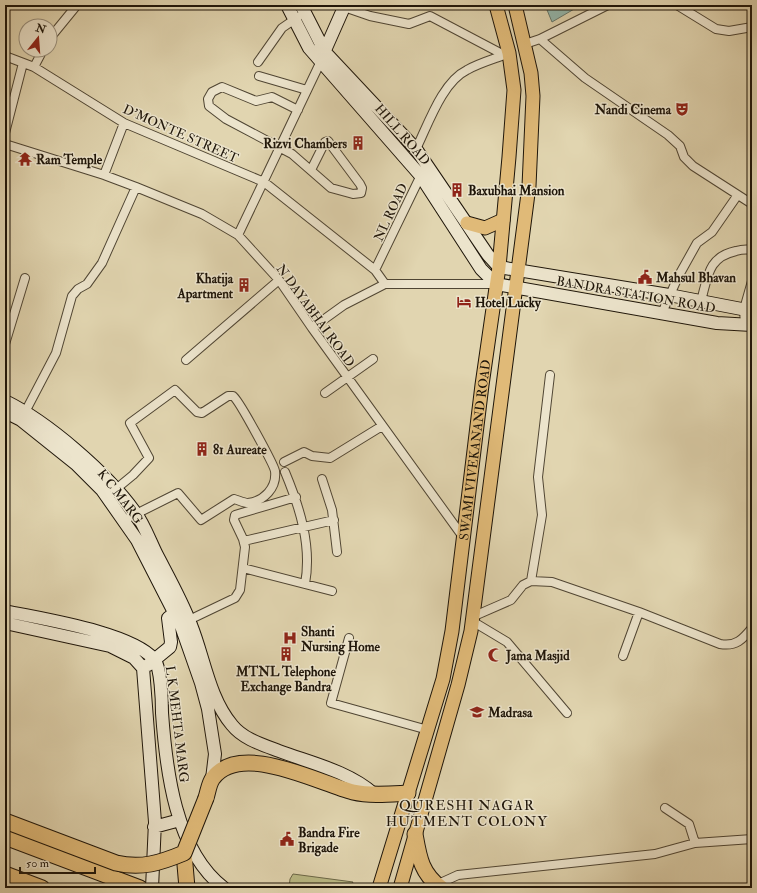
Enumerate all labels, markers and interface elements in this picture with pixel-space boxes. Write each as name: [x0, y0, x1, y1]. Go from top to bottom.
north arrow: [18, 18, 58, 58]
text: N: [33, 21, 48, 37]
street label: D'MONTE STREET: [120, 101, 241, 167]
street label: HILL ROAD: [371, 101, 433, 169]
theatre icon: Nandi Cinema: [674, 101, 690, 117]
place label: Nandi Cinema: [594, 102, 672, 118]
building icon: Rizvi Chambers: [350, 135, 366, 151]
place label: Rizvi Chambers: [263, 136, 348, 152]
temple icon: Ram Temple: [17, 151, 33, 167]
place label: Ram Temple: [36, 152, 103, 169]
street label: NL ROAD: [371, 181, 411, 244]
building icon: Baxubhai Mansion: [449, 182, 465, 198]
place label: Baxubhai Mansion: [468, 183, 565, 199]
street label: N DAYABHAI ROAD: [273, 261, 358, 370]
public building icon: Mahsul Bhavan: [637, 269, 653, 285]
place label: Mahsul Bhavan: [655, 270, 736, 286]
place label: Khatija Apartment: [176, 271, 234, 303]
street label: BANDRA STATION ROAD: [555, 273, 717, 317]
building icon: Khatija Apartment: [236, 277, 252, 293]
hotel icon: Hotel Lucky: [456, 294, 472, 310]
place label: Hotel Lucky: [475, 295, 542, 312]
street label: SWAMI VIVEKANAND ROAD: [456, 359, 495, 541]
building icon: 81 Aureate: [194, 441, 210, 457]
place label: 81 Aureate: [213, 442, 267, 458]
street label: K C MARG: [94, 466, 147, 527]
place label: Shanti Nursing Home: [300, 624, 380, 656]
hospital icon: Shanti Nursing Home: [282, 630, 298, 646]
building icon: MTNL Telephone Exchange Bandra: [278, 646, 294, 662]
mosque icon: Jama Masjid: [487, 647, 503, 663]
place label: Jama Masjid: [505, 648, 570, 665]
place label: MTNL Telephone Exchange Bandra: [235, 664, 337, 696]
street label: L K MEHTA MARG: [162, 665, 192, 784]
school or university icon: Madrasa: [469, 704, 485, 720]
place label: Madrasa: [487, 705, 533, 721]
district label: QURESHI NAGAR HUTMENT COLONY: [386, 797, 548, 830]
place label: Bandra Fire Brigade: [298, 825, 360, 857]
public building icon: Bandra Fire Brigade: [279, 831, 295, 847]
scale bar: [20, 849, 95, 875]
text: 50 m: [26, 856, 50, 871]

